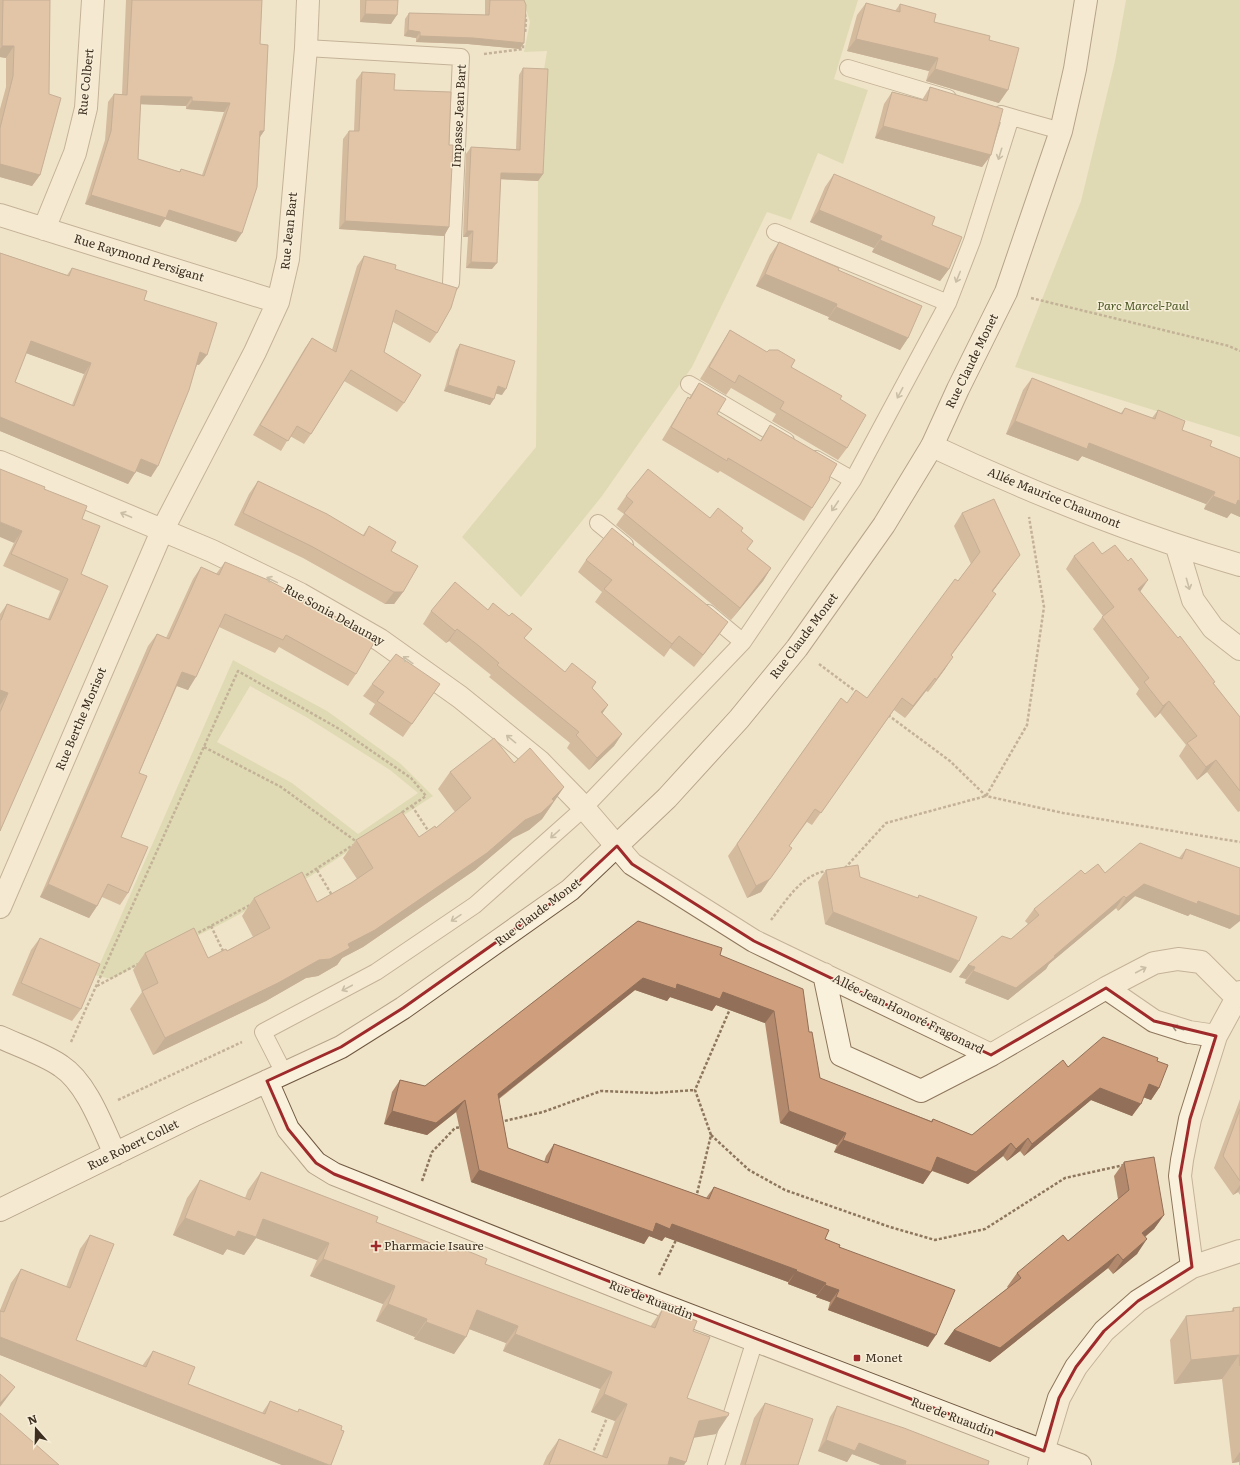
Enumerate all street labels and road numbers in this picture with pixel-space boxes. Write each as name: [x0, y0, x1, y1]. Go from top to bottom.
street label: Rue Colbert: [73, 47, 98, 116]
street label: Impasse Jean Bart: [446, 64, 470, 168]
street label: Rue Jean Bart: [275, 191, 301, 271]
street label: Rue Raymond Persigant: [72, 229, 207, 286]
street label: Rue Claude Monet: [940, 310, 1002, 411]
street label: Allée Maurice Chaumont: [985, 462, 1124, 532]
street label: Rue Sonia Delaunay: [281, 579, 388, 649]
street label: Rue Claude Monet: [765, 588, 842, 682]
street label: Rue Berthe Morisot: [50, 664, 110, 773]
street label: Rue Claude Monet: [491, 873, 584, 950]
street label: Allée Jean Honoré Fragonard: [830, 969, 988, 1058]
street label: Rue Robert Collet: [84, 1114, 181, 1174]
street label: Rue de Ruaudin: [607, 1275, 696, 1323]
street label: Rue de Ruaudin: [909, 1392, 998, 1440]

